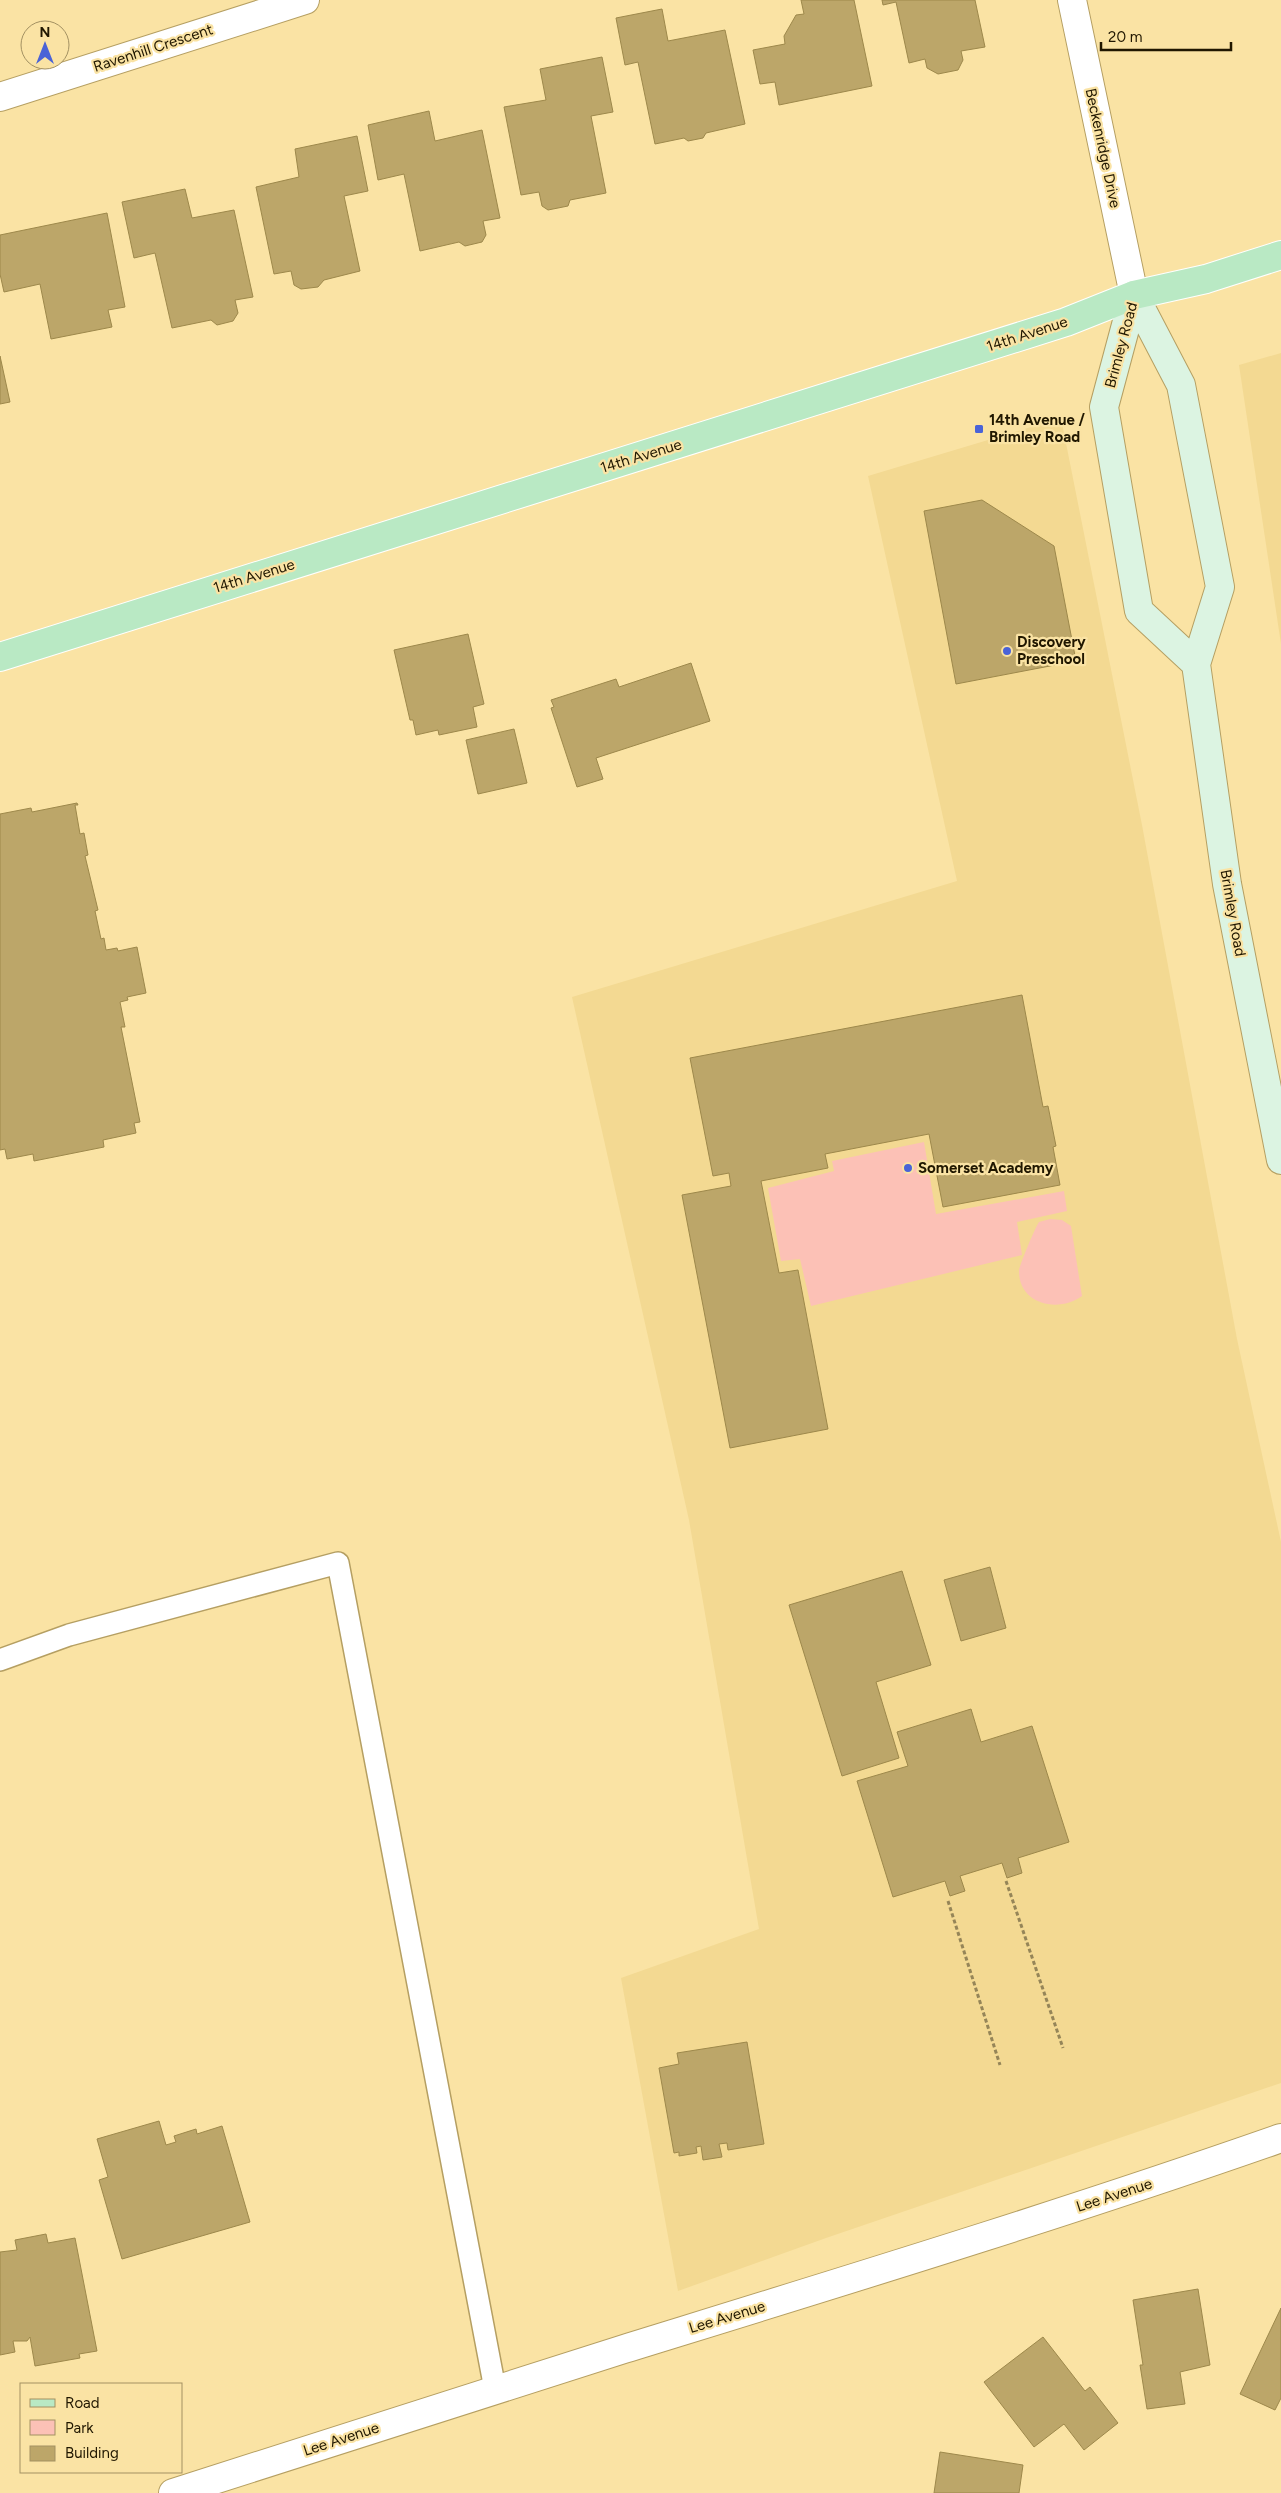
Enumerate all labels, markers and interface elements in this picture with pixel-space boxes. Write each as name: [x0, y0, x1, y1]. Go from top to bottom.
north arrow: [20, 20, 70, 70]
street label: Ravenhill Crescent: [91, 20, 215, 76]
scale bar: [1101, 20, 1231, 52]
text: N: [40, 24, 50, 41]
text: 20 m: [1108, 28, 1142, 46]
street label: Beckenridge Drive: [1082, 87, 1124, 209]
street label: Brimley Road: [1101, 300, 1141, 390]
street label: 14th Avenue: [984, 312, 1070, 356]
place label: 14th Avenue / Brimley Road: [989, 411, 1085, 446]
marker: 14th Avenue / Brimley Road: [973, 423, 985, 435]
street label: 14th Avenue: [598, 435, 684, 477]
street label: 14th Avenue: [211, 555, 297, 597]
place label: Discovery Preschool: [1017, 633, 1086, 668]
marker: Discovery Preschool: [1001, 645, 1013, 657]
street label: Brimley Road: [1217, 868, 1249, 958]
place label: Somerset Academy: [918, 1159, 1054, 1177]
marker: Somerset Academy: [902, 1162, 914, 1174]
street label: Lee Avenue: [1074, 2174, 1154, 2216]
street label: Lee Avenue: [687, 2297, 767, 2337]
legend: [20, 2383, 182, 2473]
text: Road: [65, 2394, 100, 2412]
street label: Lee Avenue: [301, 2418, 381, 2460]
text: Park: [65, 2419, 94, 2437]
text: Building: [65, 2444, 119, 2462]

